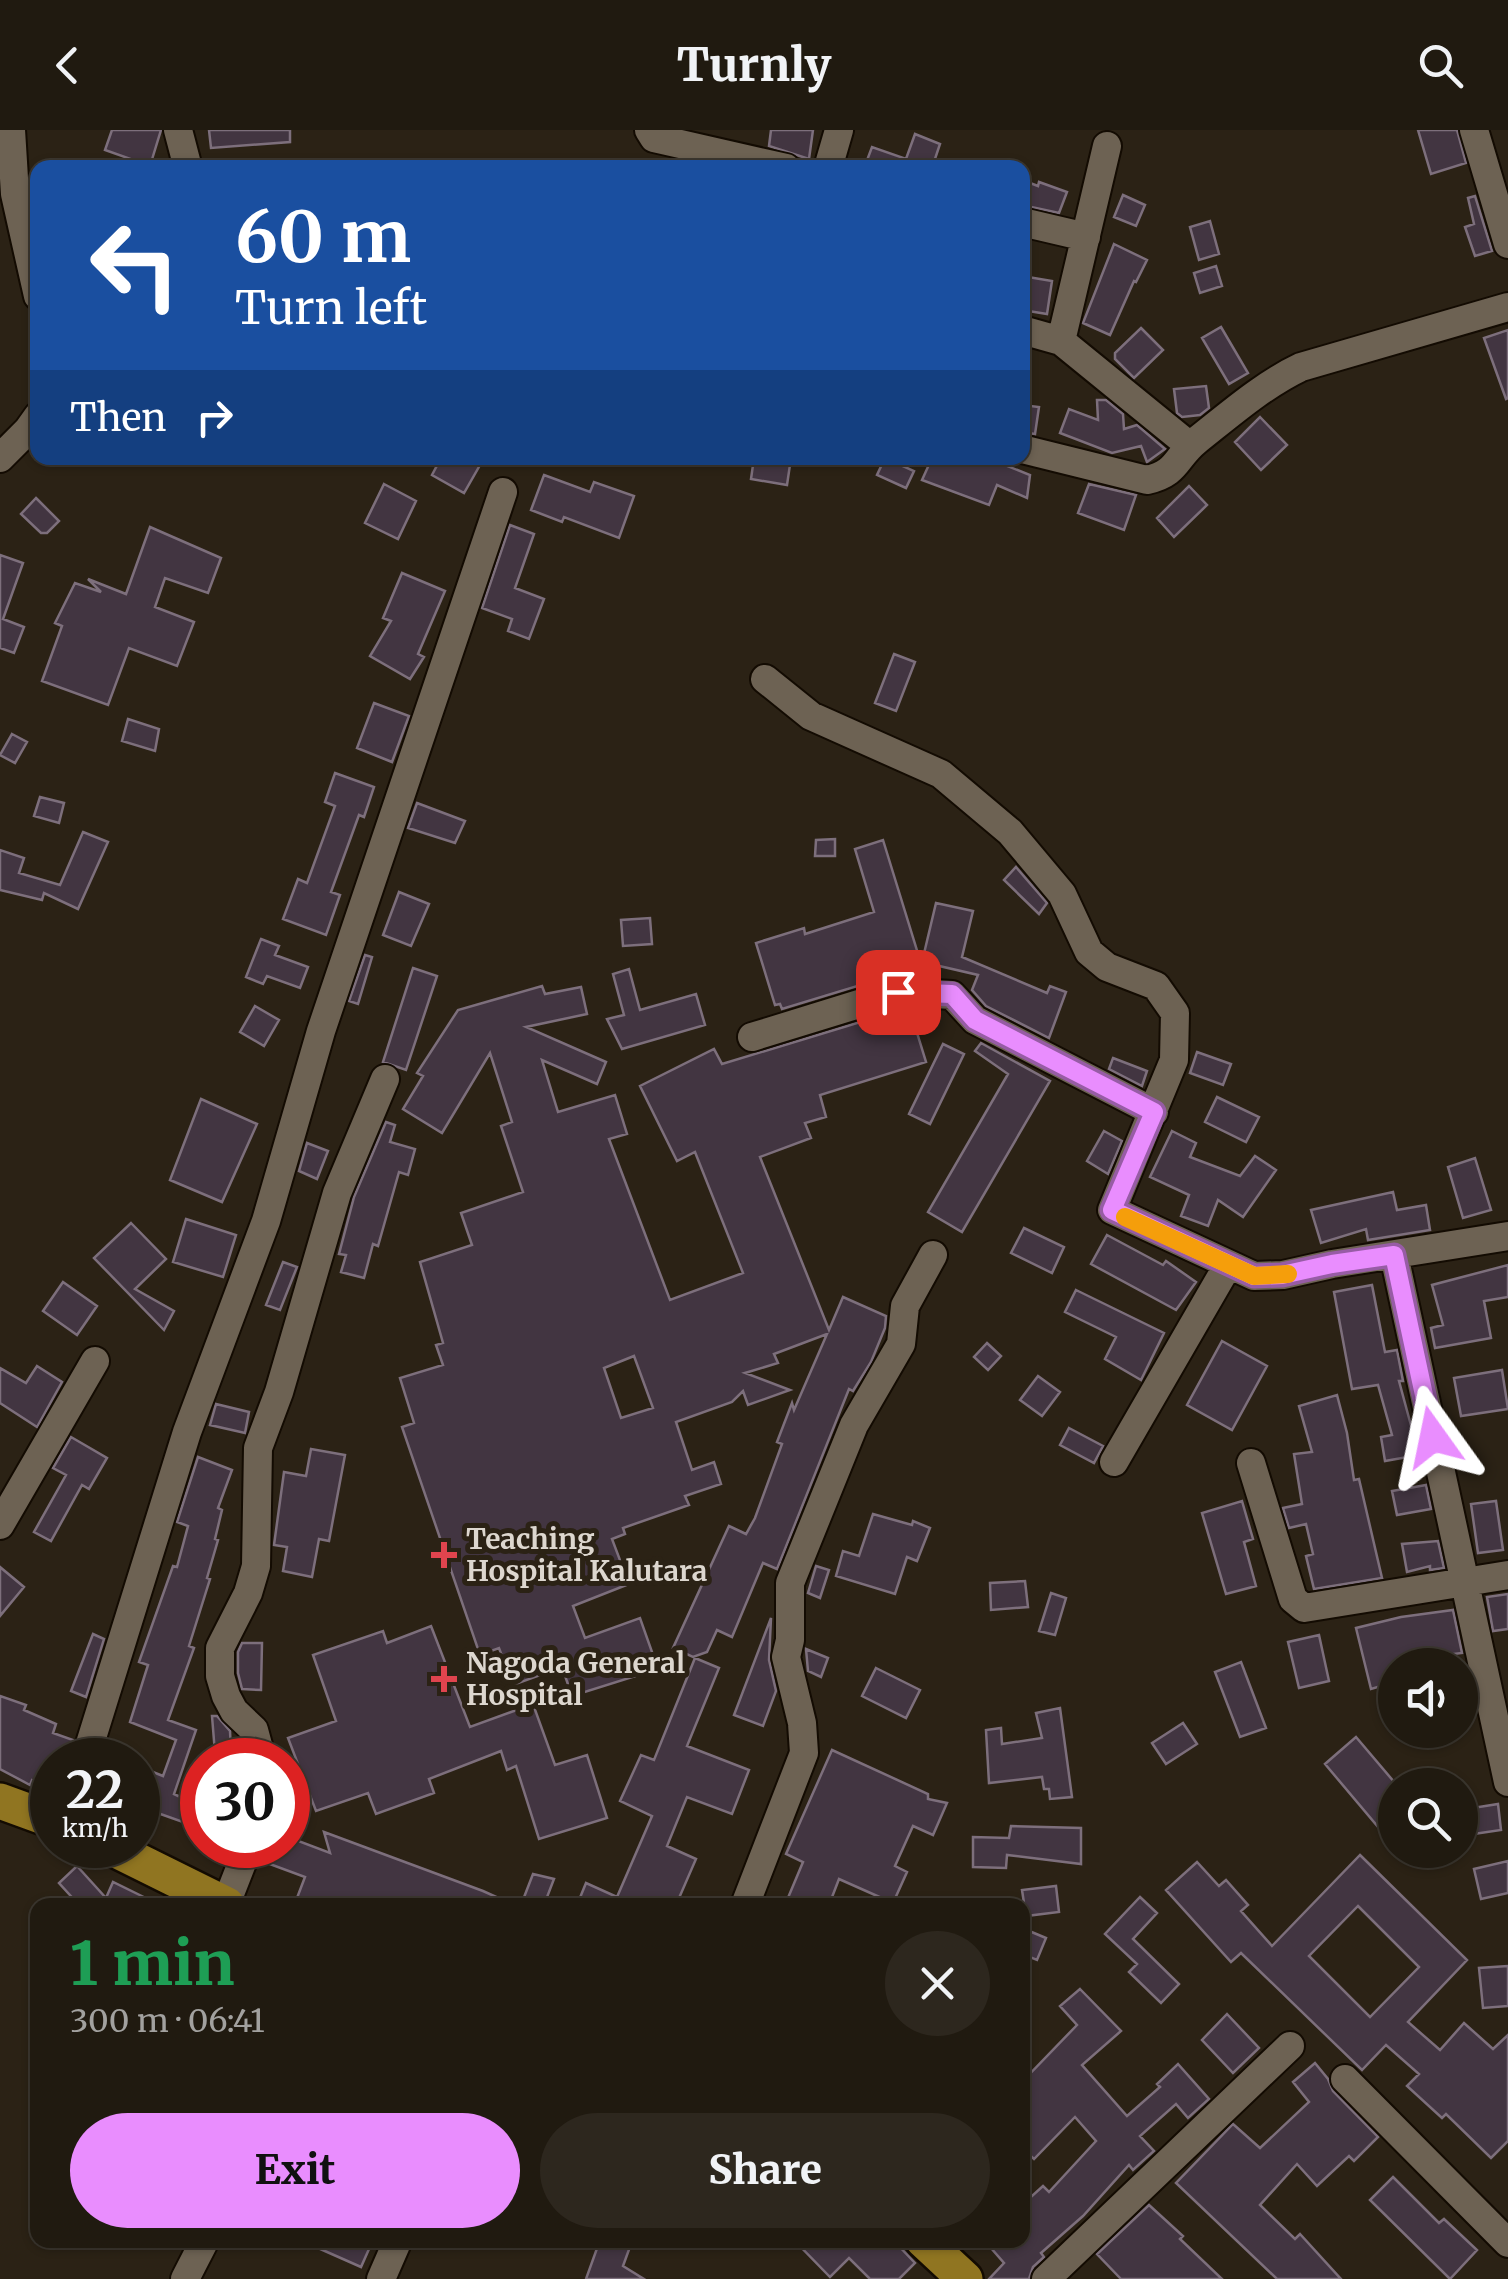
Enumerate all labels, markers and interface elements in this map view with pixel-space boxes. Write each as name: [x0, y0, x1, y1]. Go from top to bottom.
text: Turnly: [677, 37, 831, 93]
icon: back: [40, 38, 95, 93]
icon: search: [1413, 38, 1468, 93]
text: 60 m: [235, 193, 411, 281]
icon: left: [70, 200, 200, 330]
text: Turn left: [235, 280, 427, 336]
icon: right: [187, 390, 242, 445]
text: Then: [70, 394, 167, 441]
pin: [856, 950, 941, 1035]
icon: arrive: [871, 965, 926, 1020]
position arrow: [1381, 1385, 1485, 1489]
place label: Teaching Hospital Kalutara: [466, 1521, 708, 1589]
marker: Teaching Hospital Kalutara: [431, 1542, 457, 1568]
place label: Nagoda General Hospital: [466, 1645, 685, 1713]
map controls: [1378, 1648, 1478, 1868]
button: sound: [1378, 1648, 1478, 1748]
marker: Nagoda General Hospital: [431, 1666, 457, 1692]
speed limit sign: 30: [180, 1738, 310, 1868]
text: 22: [66, 1759, 124, 1822]
button: search: [1378, 1768, 1478, 1868]
text: km/h: [62, 1812, 128, 1844]
text: 1 min: [70, 1926, 234, 2001]
button: close: [885, 1931, 990, 2036]
text: 300 m · 06:41: [70, 2001, 265, 2041]
button: Exit: [70, 2113, 520, 2228]
button: Share: [540, 2113, 990, 2228]

